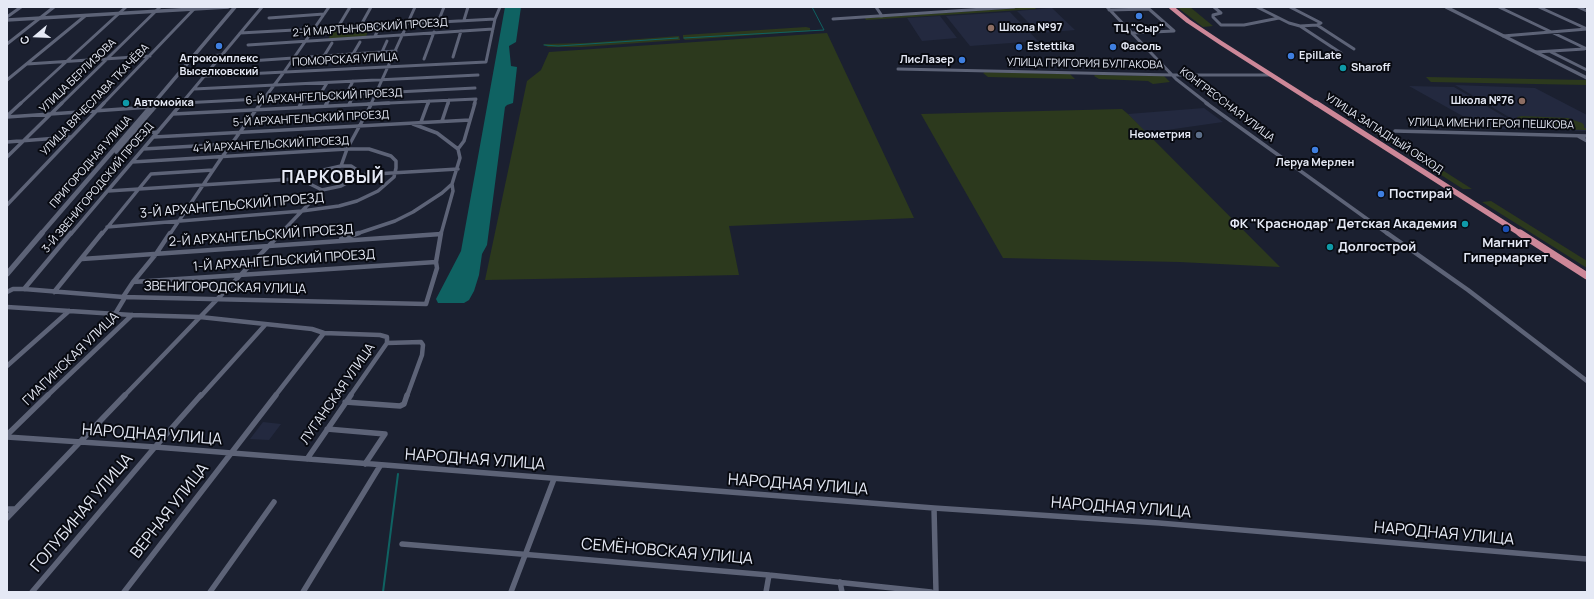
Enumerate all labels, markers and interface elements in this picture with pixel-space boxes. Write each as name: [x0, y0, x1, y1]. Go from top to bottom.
marker: ТЦ "Сыр": [1134, 11, 1144, 21]
north arrow: [16, 16, 56, 56]
street label: 2-Й МАРТЫНОВСКИЙ ПРОЕЗД: [292, 16, 448, 40]
place label: Школа №97: [999, 21, 1062, 35]
place label: ТЦ "Сыр": [1114, 22, 1164, 36]
marker: Школа №97: [986, 23, 996, 33]
text: С: [16, 34, 33, 46]
street label: УЛИЦА БЕРЛИЗОВА: [37, 36, 119, 116]
place label: Estettika: [1027, 40, 1075, 54]
place label: Фасоль: [1121, 40, 1161, 54]
street label: УЛИЦА ВЯЧЕСЛАВА ТКАЧЁВА: [38, 41, 152, 159]
marker: Агрокомплекс Выселковский: [214, 41, 224, 51]
marker: Estettika: [1014, 42, 1024, 52]
marker: Фасоль: [1108, 42, 1118, 52]
place label: EpilLate: [1299, 49, 1342, 63]
street label: ПОМОРСКАЯ УЛИЦА: [292, 51, 398, 69]
marker: EpilLate: [1286, 51, 1296, 61]
place label: Агрокомплекс Выселковский: [179, 52, 259, 78]
place label: ЛисЛазер: [900, 53, 954, 67]
marker: ЛисЛазер: [957, 55, 967, 65]
street label: УЛИЦА ГРИГОРИЯ БУЛГАКОВА: [1007, 56, 1163, 72]
place label: Sharoff: [1351, 61, 1390, 75]
marker: Sharoff: [1338, 63, 1348, 73]
street label: КОНГРЕССНАЯ УЛИЦА: [1177, 65, 1277, 145]
street label: 6-Й АРХАНГЕЛЬСКИЙ ПРОЕЗД: [245, 86, 403, 108]
street label: УЛИЦА ЗАПАДНЫЙ ОБХОД: [1323, 91, 1445, 177]
place label: Школа №76: [1451, 94, 1514, 108]
place label: Автомойка: [134, 96, 194, 110]
marker: Школа №76: [1517, 96, 1527, 106]
marker: Автомойка: [121, 98, 131, 108]
street label: 5-Й АРХАНГЕЛЬСКИЙ ПРОЕЗД: [233, 108, 389, 130]
street label: ПРИГОРОДНАЯ УЛИЦА: [47, 113, 135, 211]
street label: УЛИЦА ИМЕНИ ГЕРОЯ ПЕШКОВА: [1408, 116, 1574, 132]
street label: 3-Й ЗВЕНИГОРОДСКИЙ ПРОЕЗД: [40, 120, 156, 256]
place label: Неометрия: [1130, 128, 1191, 142]
marker: Неометрия: [1194, 130, 1204, 140]
street label: 4-Й АРХАНГЕЛЬСКИЙ ПРОЕЗД: [192, 134, 350, 156]
marker: Леруа Мерлен: [1310, 145, 1320, 155]
place label: Леруа Мерлен: [1276, 156, 1354, 170]
district label: ПАРКОВЫЙ: [281, 168, 385, 188]
place label: Постирай: [1389, 186, 1452, 202]
marker: Постирай: [1376, 189, 1386, 199]
street label: 3-Й АРХАНГЕЛЬСКИЙ ПРОЕЗД: [139, 190, 325, 222]
place label: ФК "Краснодар" Детская Академия: [1230, 216, 1457, 232]
marker: ФК "Краснодар" Детская Академия: [1460, 219, 1470, 229]
street label: 2-Й АРХАНГЕЛЬСКИЙ ПРОЕЗД: [168, 222, 354, 250]
marker: Магнит Гипермаркет: [1501, 224, 1511, 234]
place label: Магнит Гипермаркет: [1464, 235, 1548, 266]
place label: Долгострой: [1338, 239, 1416, 255]
marker: Долгострой: [1325, 242, 1335, 252]
street label: 1-Й АРХАНГЕЛЬСКИЙ ПРОЕЗД: [192, 247, 376, 275]
street label: ЗВЕНИГОРОДСКАЯ УЛИЦА: [144, 279, 306, 297]
street label: ГИАГИНСКАЯ УЛИЦА: [20, 309, 122, 409]
street label: ЛУГАНСКАЯ УЛИЦА: [297, 340, 379, 448]
street label: НАРОДНАЯ УЛИЦА: [81, 421, 223, 449]
street label: НАРОДНАЯ УЛИЦА: [404, 446, 546, 474]
street label: ГОЛУБИНАЯ УЛИЦА: [27, 450, 137, 576]
street label: ВЕРНАЯ УЛИЦА: [127, 460, 213, 562]
street label: НАРОДНАЯ УЛИЦА: [727, 471, 869, 499]
street label: НАРОДНАЯ УЛИЦА: [1050, 494, 1192, 522]
street label: НАРОДНАЯ УЛИЦА: [1373, 518, 1515, 550]
street label: СЕМЁНОВСКАЯ УЛИЦА: [580, 535, 754, 569]

